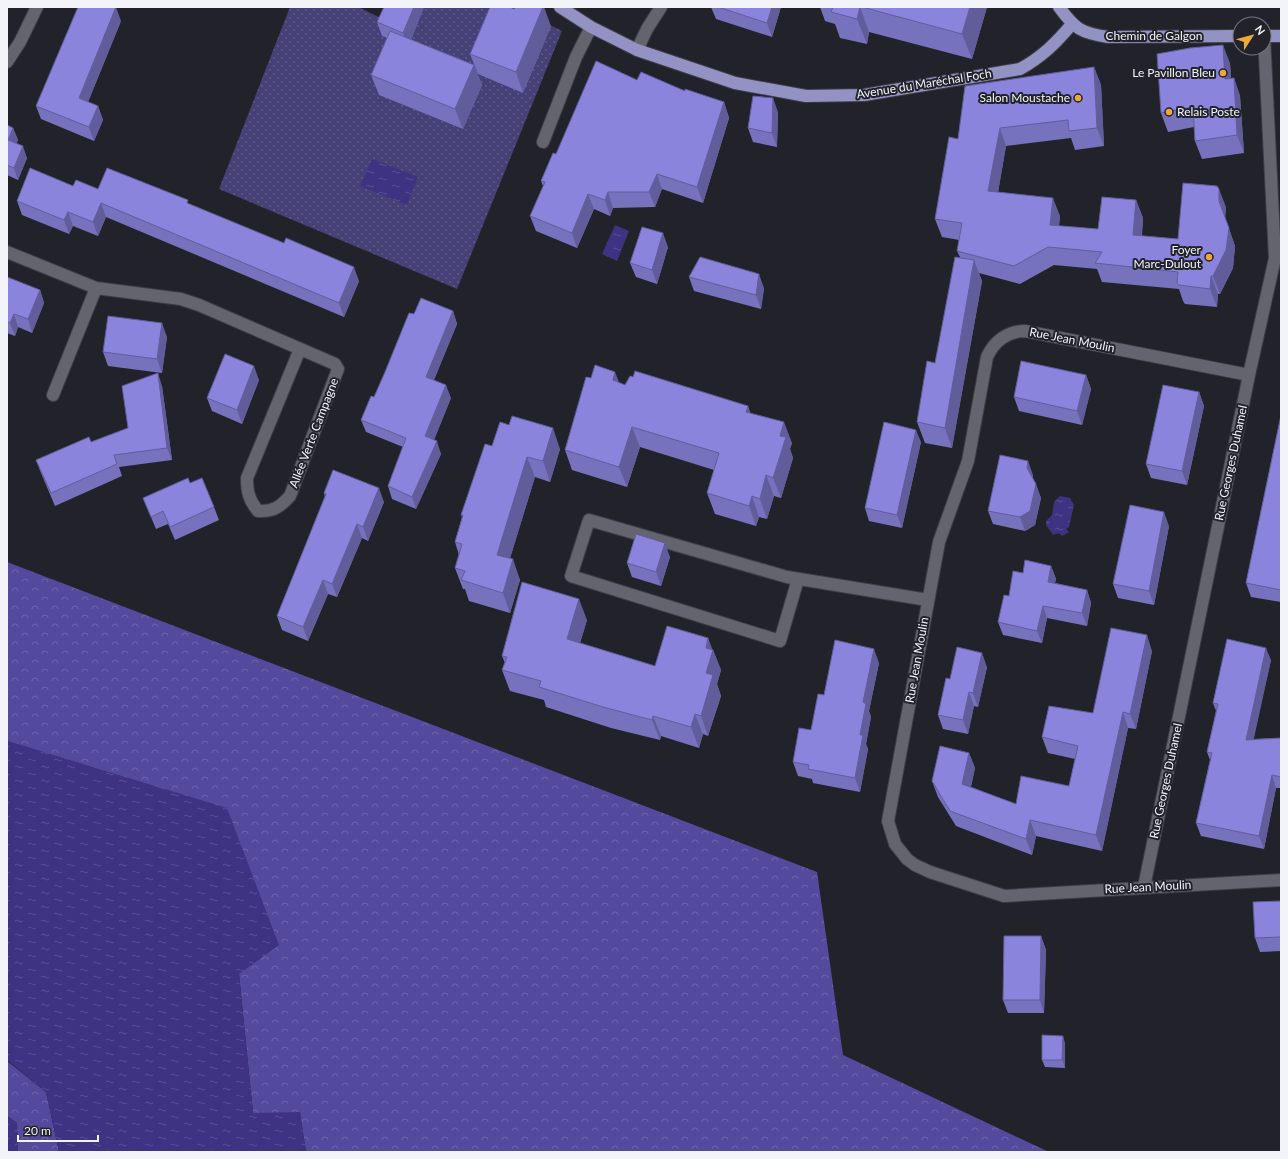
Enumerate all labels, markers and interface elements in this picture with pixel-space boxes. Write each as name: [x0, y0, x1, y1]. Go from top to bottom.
north arrow: [1232, 16, 1272, 56]
text: N: [1253, 23, 1268, 37]
street label: Chemin de Galgon: [1106, 28, 1202, 43]
street label: Avenue du Maréchal Foch: [855, 65, 992, 102]
place label: Le Pavillon Bleu: [1132, 65, 1215, 80]
marker: Le Pavillon Bleu: [1218, 68, 1228, 78]
place label: Salon Moustache: [980, 90, 1070, 105]
marker: Salon Moustache: [1073, 93, 1083, 103]
place label: Relais Poste: [1177, 104, 1240, 119]
marker: Relais Poste: [1164, 107, 1174, 117]
place label: Foyer Marc-Dulout: [1134, 242, 1202, 271]
marker: Foyer Marc-Dulout: [1204, 252, 1214, 262]
street label: Rue Jean Moulin: [1028, 324, 1116, 355]
street label: Allée Verte Campagne: [286, 376, 341, 490]
street label: Rue Georges Duhamel: [1211, 404, 1250, 522]
street label: Rue Jean Moulin: [902, 616, 931, 704]
street label: Rue Georges Duhamel: [1146, 722, 1185, 840]
street label: Rue Jean Moulin: [1104, 877, 1192, 896]
scale bar: [18, 1117, 98, 1143]
text: 20 m: [24, 1123, 51, 1138]

